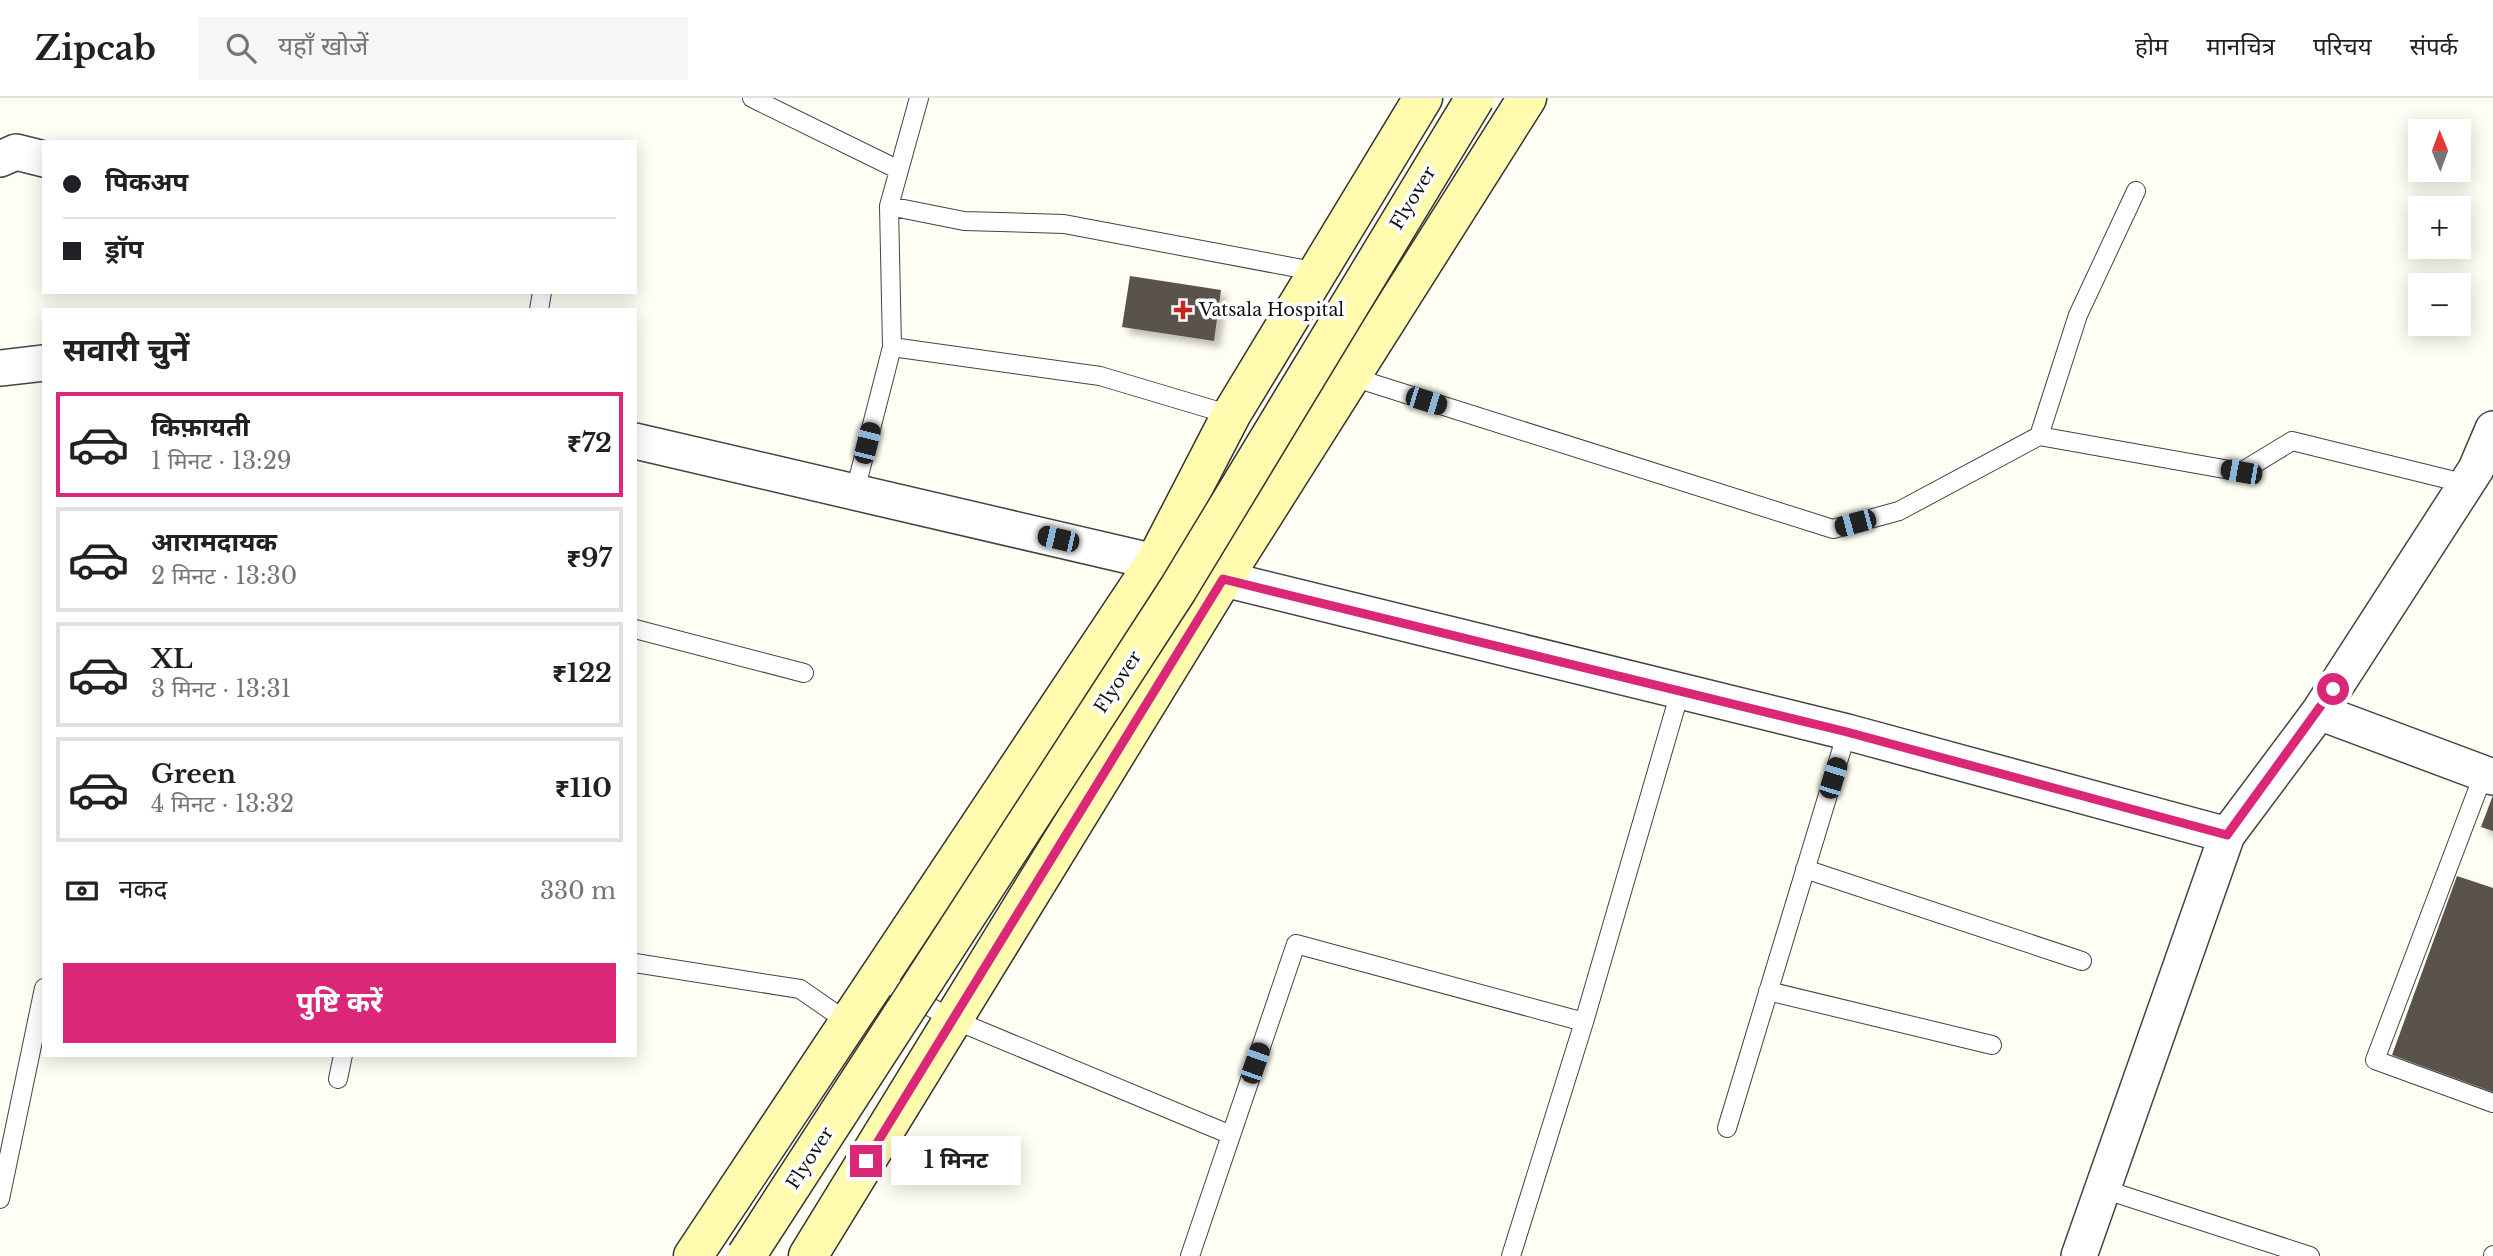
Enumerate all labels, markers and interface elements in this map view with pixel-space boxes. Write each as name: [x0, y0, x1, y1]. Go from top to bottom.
search box: [198, 17, 688, 80]
text: Zipcab: [35, 28, 156, 69]
icon: search: [222, 29, 260, 67]
text: यहाँ खोजें: [278, 30, 368, 62]
text: होम: [2135, 32, 2168, 61]
text: मानचित्र: [2206, 32, 2275, 61]
text: परिचय: [2313, 32, 2372, 61]
text: संपर्क: [2410, 32, 2458, 61]
north arrow: [2408, 119, 2471, 182]
map controls: [2408, 119, 2471, 336]
street label: Flyover: [1386, 162, 1441, 234]
text: पिकअप: [105, 166, 188, 198]
button: +: [2408, 196, 2471, 259]
text: ड्रॉप: [105, 233, 143, 265]
button: −: [2408, 273, 2471, 336]
place label: Vatsala Hospital: [1198, 299, 1344, 321]
marker: Vatsala Hospital: [1173, 300, 1193, 320]
text: सवारी चुनें: [63, 330, 189, 370]
car: [1403, 385, 1450, 417]
text: किफ़ायती: [151, 411, 250, 443]
icon: car: [67, 413, 130, 476]
car: [852, 420, 883, 466]
text: ₹72: [567, 427, 612, 459]
text: 1 मिनट · 13:29: [151, 447, 292, 475]
car: [2219, 458, 2264, 486]
car: [1832, 507, 1879, 539]
car: [1036, 524, 1081, 554]
text: आरामदायक: [151, 526, 277, 558]
icon: car: [67, 528, 130, 591]
text: ₹97: [566, 542, 612, 574]
text: 2 मिनट · 13:30: [151, 562, 297, 590]
icon: car: [67, 643, 130, 706]
text: XL: [151, 643, 193, 675]
street label: Flyover: [1090, 646, 1146, 717]
text: ₹122: [552, 657, 612, 689]
route start: [2317, 673, 2349, 705]
text: 3 मिनट · 13:31: [151, 675, 291, 703]
car: [1817, 755, 1850, 801]
icon: car: [67, 758, 130, 821]
text: Green: [151, 758, 236, 790]
text: ₹110: [555, 772, 612, 804]
text: 4 मिनट · 13:32: [151, 790, 294, 818]
icon: cash: [63, 872, 101, 910]
text: नकद: [119, 873, 167, 905]
text: 330 m: [540, 877, 616, 905]
button: पुष्टि करें: [63, 963, 616, 1043]
car: [1239, 1040, 1272, 1086]
street label: Flyover: [782, 1122, 838, 1193]
callout: 1 मिनट: [890, 1136, 1020, 1186]
route end: [850, 1145, 882, 1177]
text: 1 मिनट: [924, 1146, 988, 1174]

